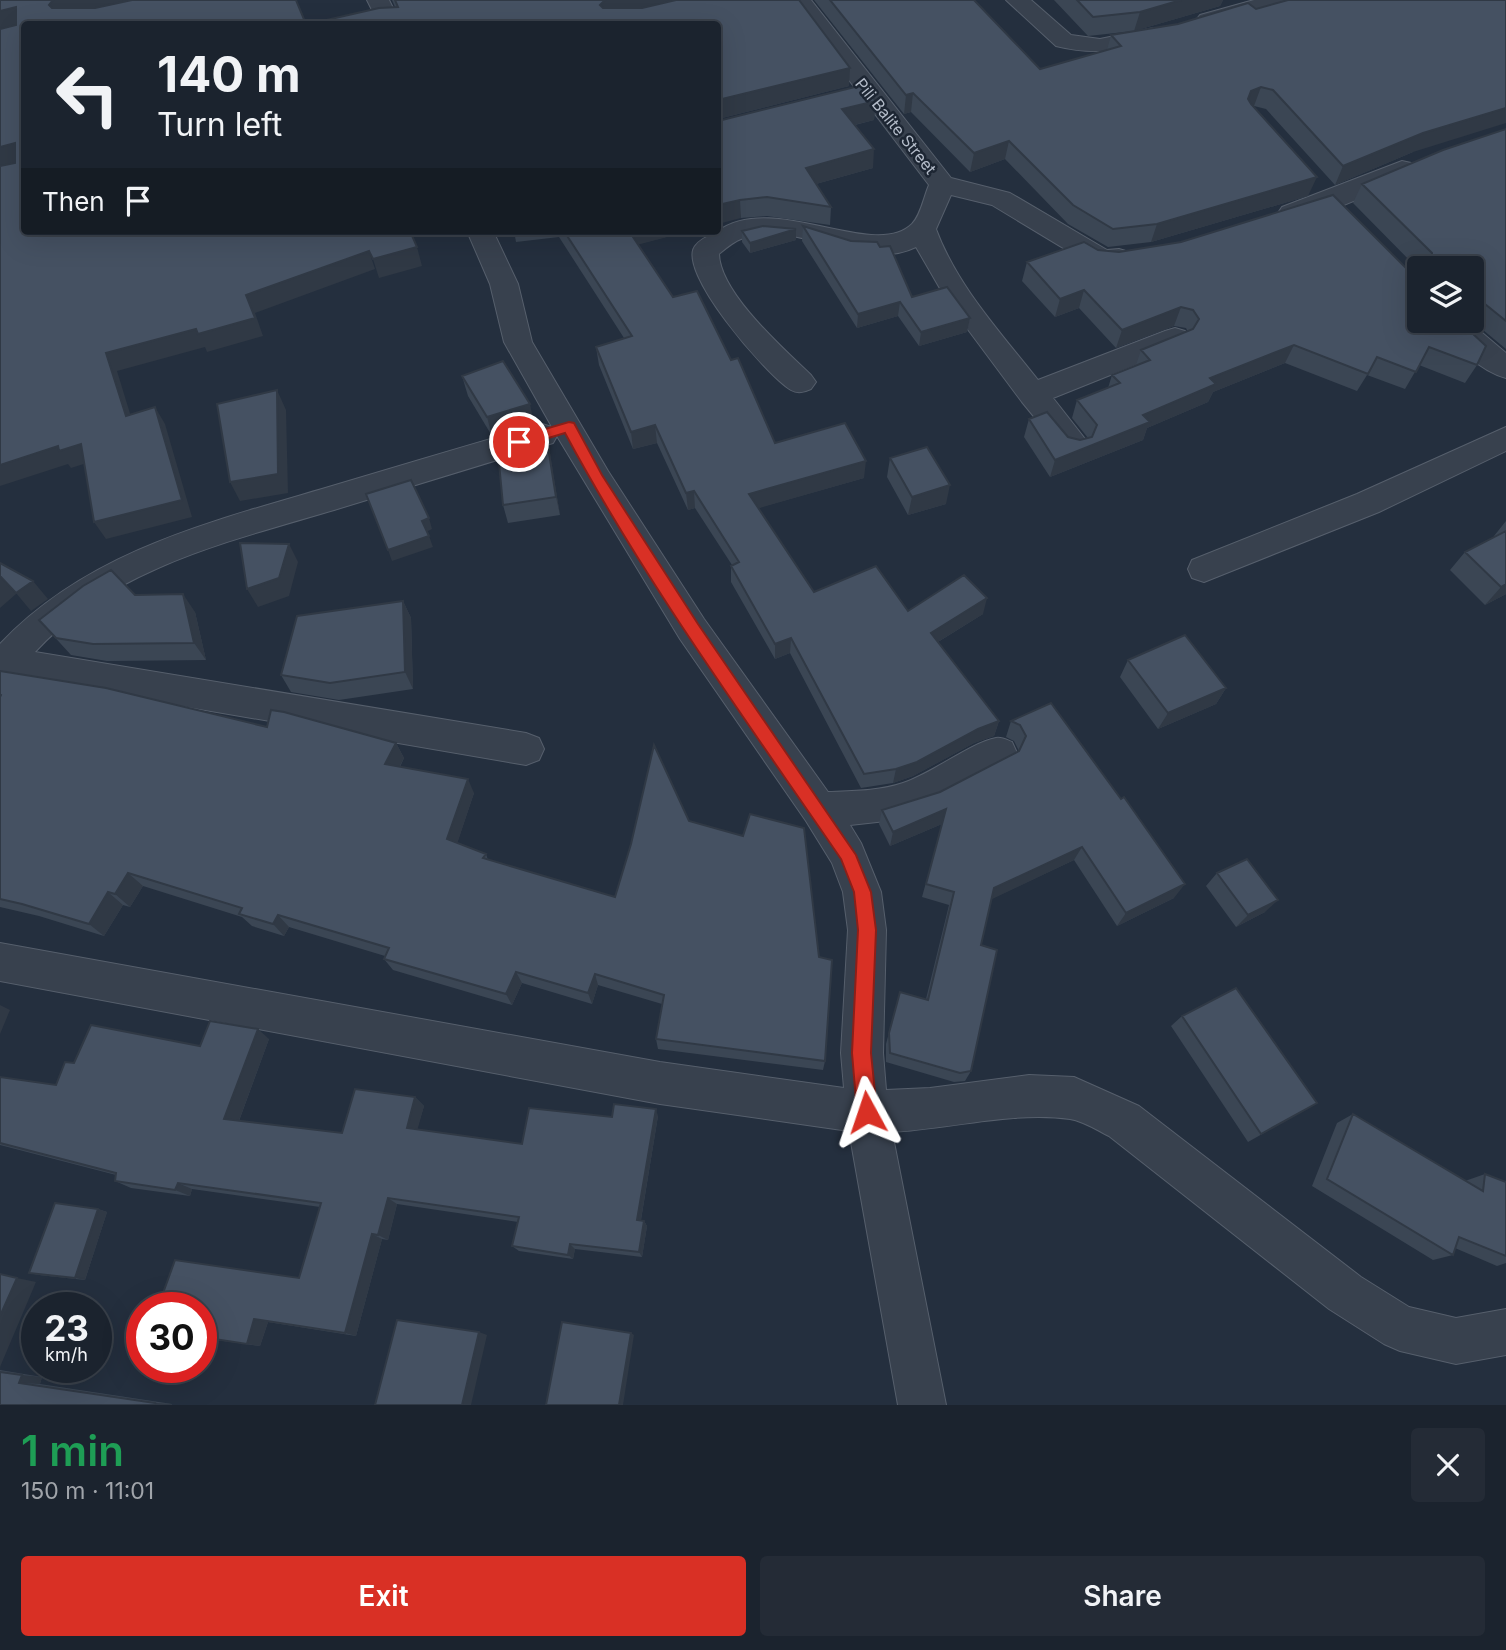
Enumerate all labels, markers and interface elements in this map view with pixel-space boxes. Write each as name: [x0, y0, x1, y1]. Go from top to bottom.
text: 140 m: [157, 45, 301, 104]
icon: left: [42, 49, 133, 140]
street label: Pili Balite Street: [851, 74, 941, 178]
text: Turn left: [157, 105, 282, 144]
icon: arrive: [119, 182, 157, 220]
text: Then: [42, 186, 105, 217]
map controls: [1407, 256, 1484, 333]
button: layers: [1407, 256, 1484, 333]
pin: [489, 412, 549, 472]
icon: arrive: [500, 423, 538, 461]
position arrow: [830, 1075, 904, 1149]
speed limit sign: 30: [126, 1292, 217, 1383]
text: 23: [44, 1307, 89, 1349]
text: km/h: [45, 1344, 88, 1365]
text: 1 min: [21, 1425, 124, 1476]
button: close: [1411, 1428, 1485, 1502]
text: 150 m · 11:01: [21, 1477, 154, 1505]
button: Exit: [21, 1556, 746, 1636]
button: Share: [760, 1556, 1485, 1636]

